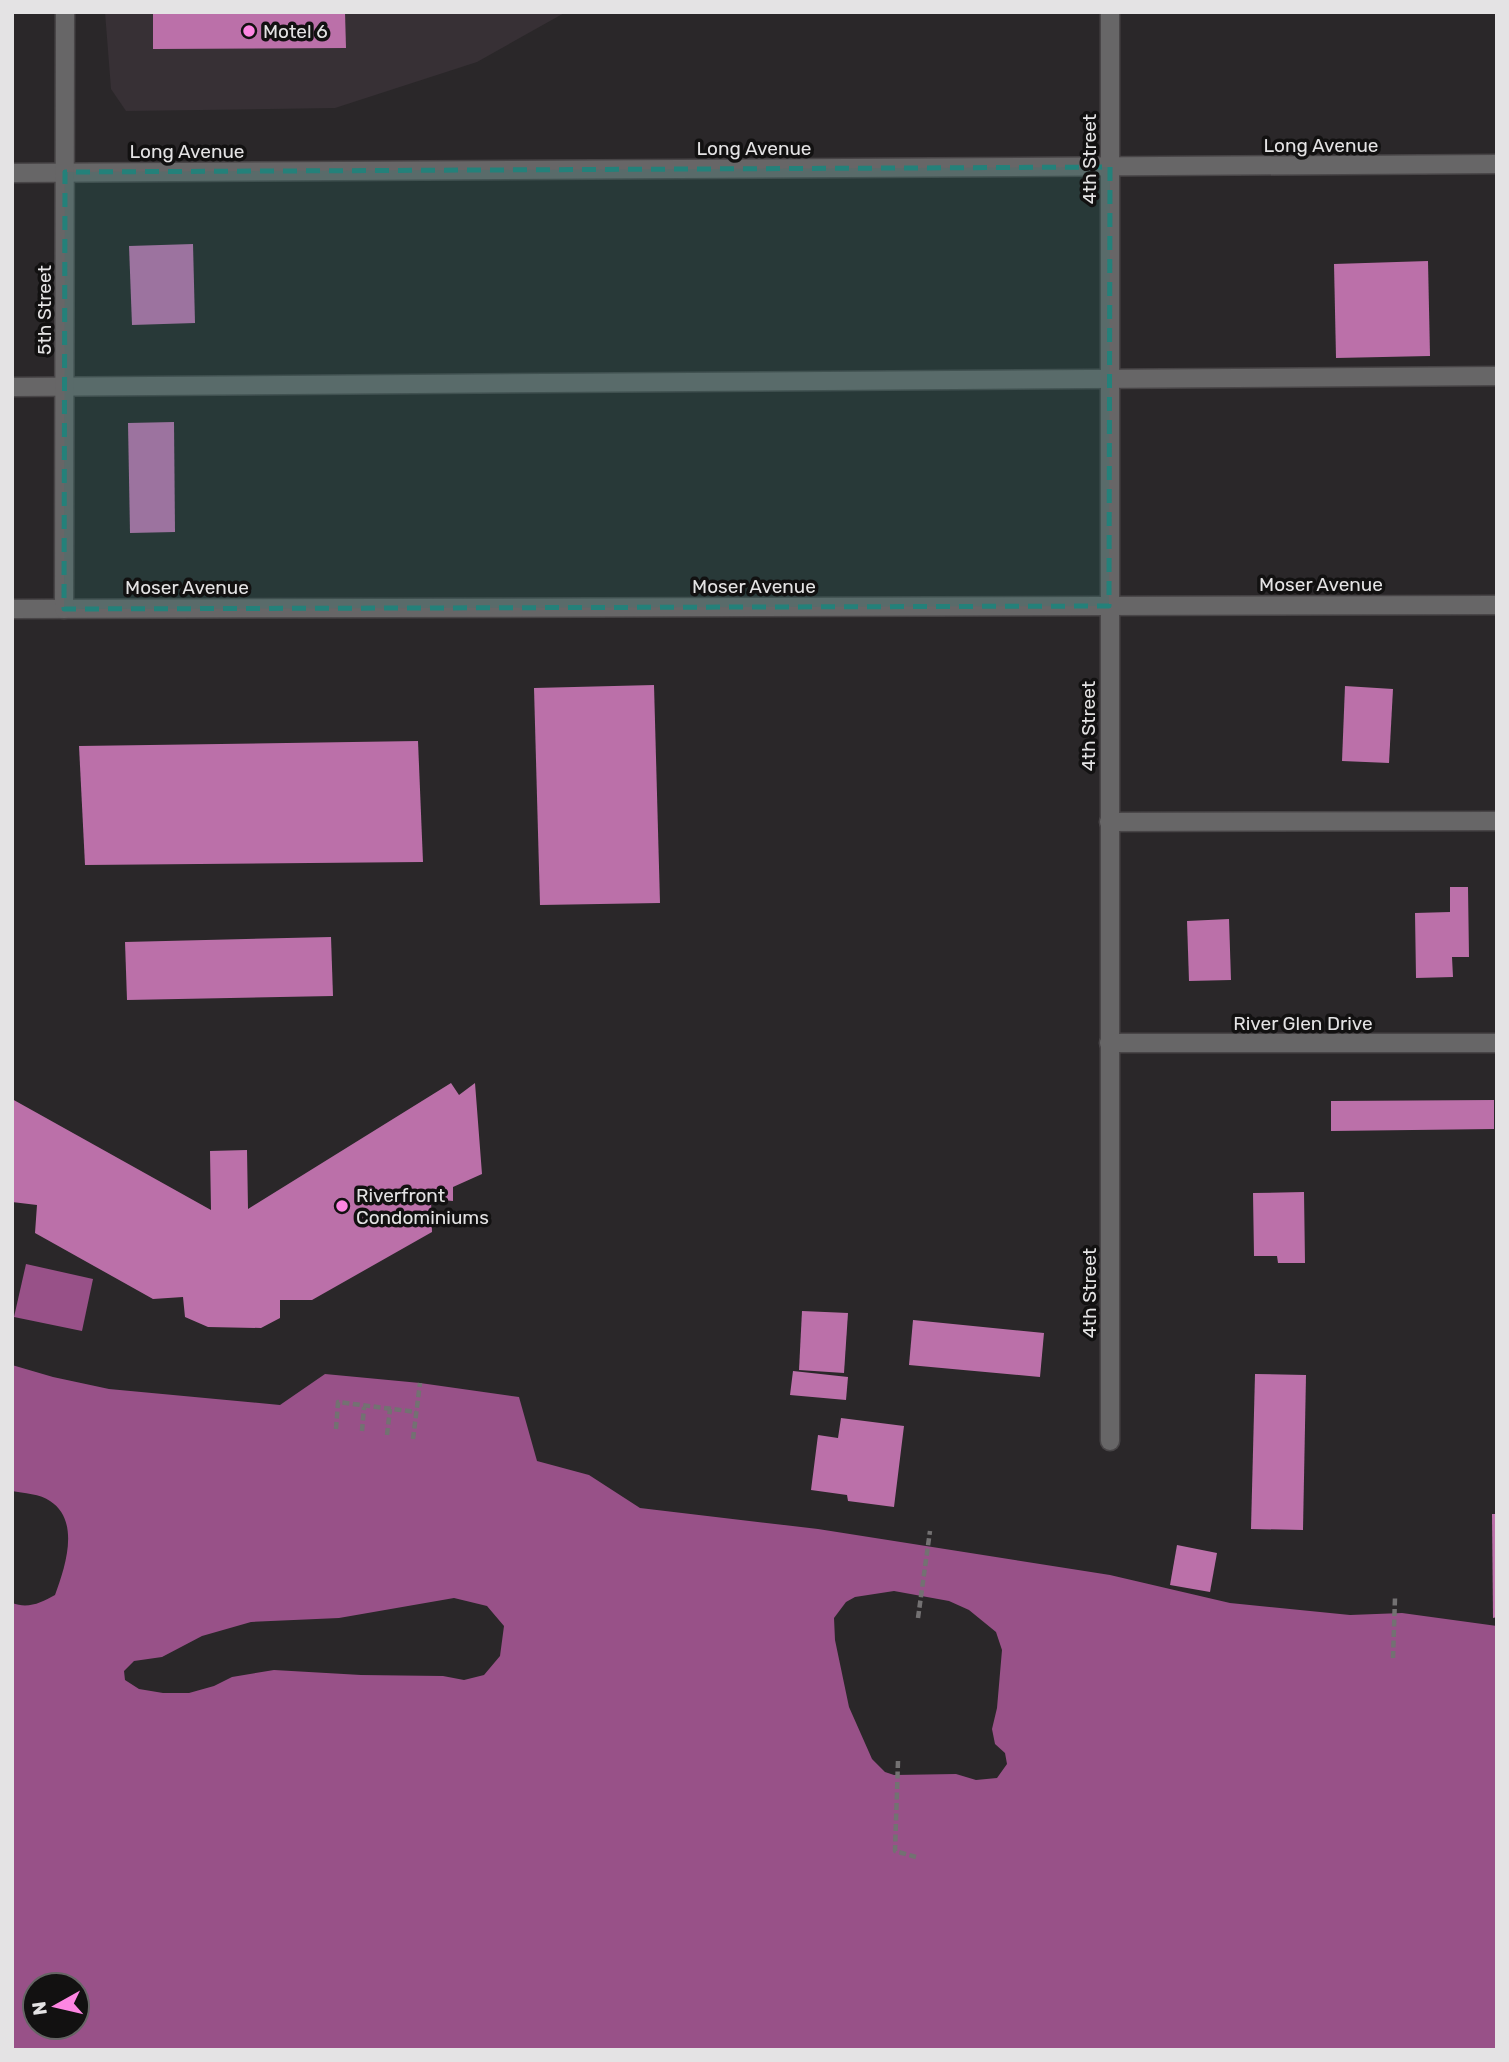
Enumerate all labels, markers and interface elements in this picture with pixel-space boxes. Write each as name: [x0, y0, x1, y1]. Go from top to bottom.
place label: Motel 6: [263, 20, 328, 43]
marker: Motel 6: [241, 23, 257, 39]
street label: 4th Street: [1078, 113, 1101, 204]
street label: Long Avenue: [1264, 134, 1378, 157]
street label: Long Avenue: [697, 137, 811, 160]
street label: Long Avenue: [130, 140, 244, 163]
street label: 5th Street: [33, 264, 56, 355]
street label: Moser Avenue: [1259, 573, 1383, 596]
street label: Moser Avenue: [692, 575, 816, 598]
street label: Moser Avenue: [125, 576, 249, 599]
street label: 4th Street: [1077, 680, 1100, 771]
street label: River Glen Drive: [1233, 1012, 1373, 1035]
place label: Riverfront Condominiums: [356, 1184, 489, 1229]
marker: Riverfront Condominiums: [334, 1198, 350, 1214]
street label: 4th Street: [1078, 1247, 1101, 1338]
north arrow: [21, 1971, 91, 2041]
text: N: [27, 2000, 52, 2017]

